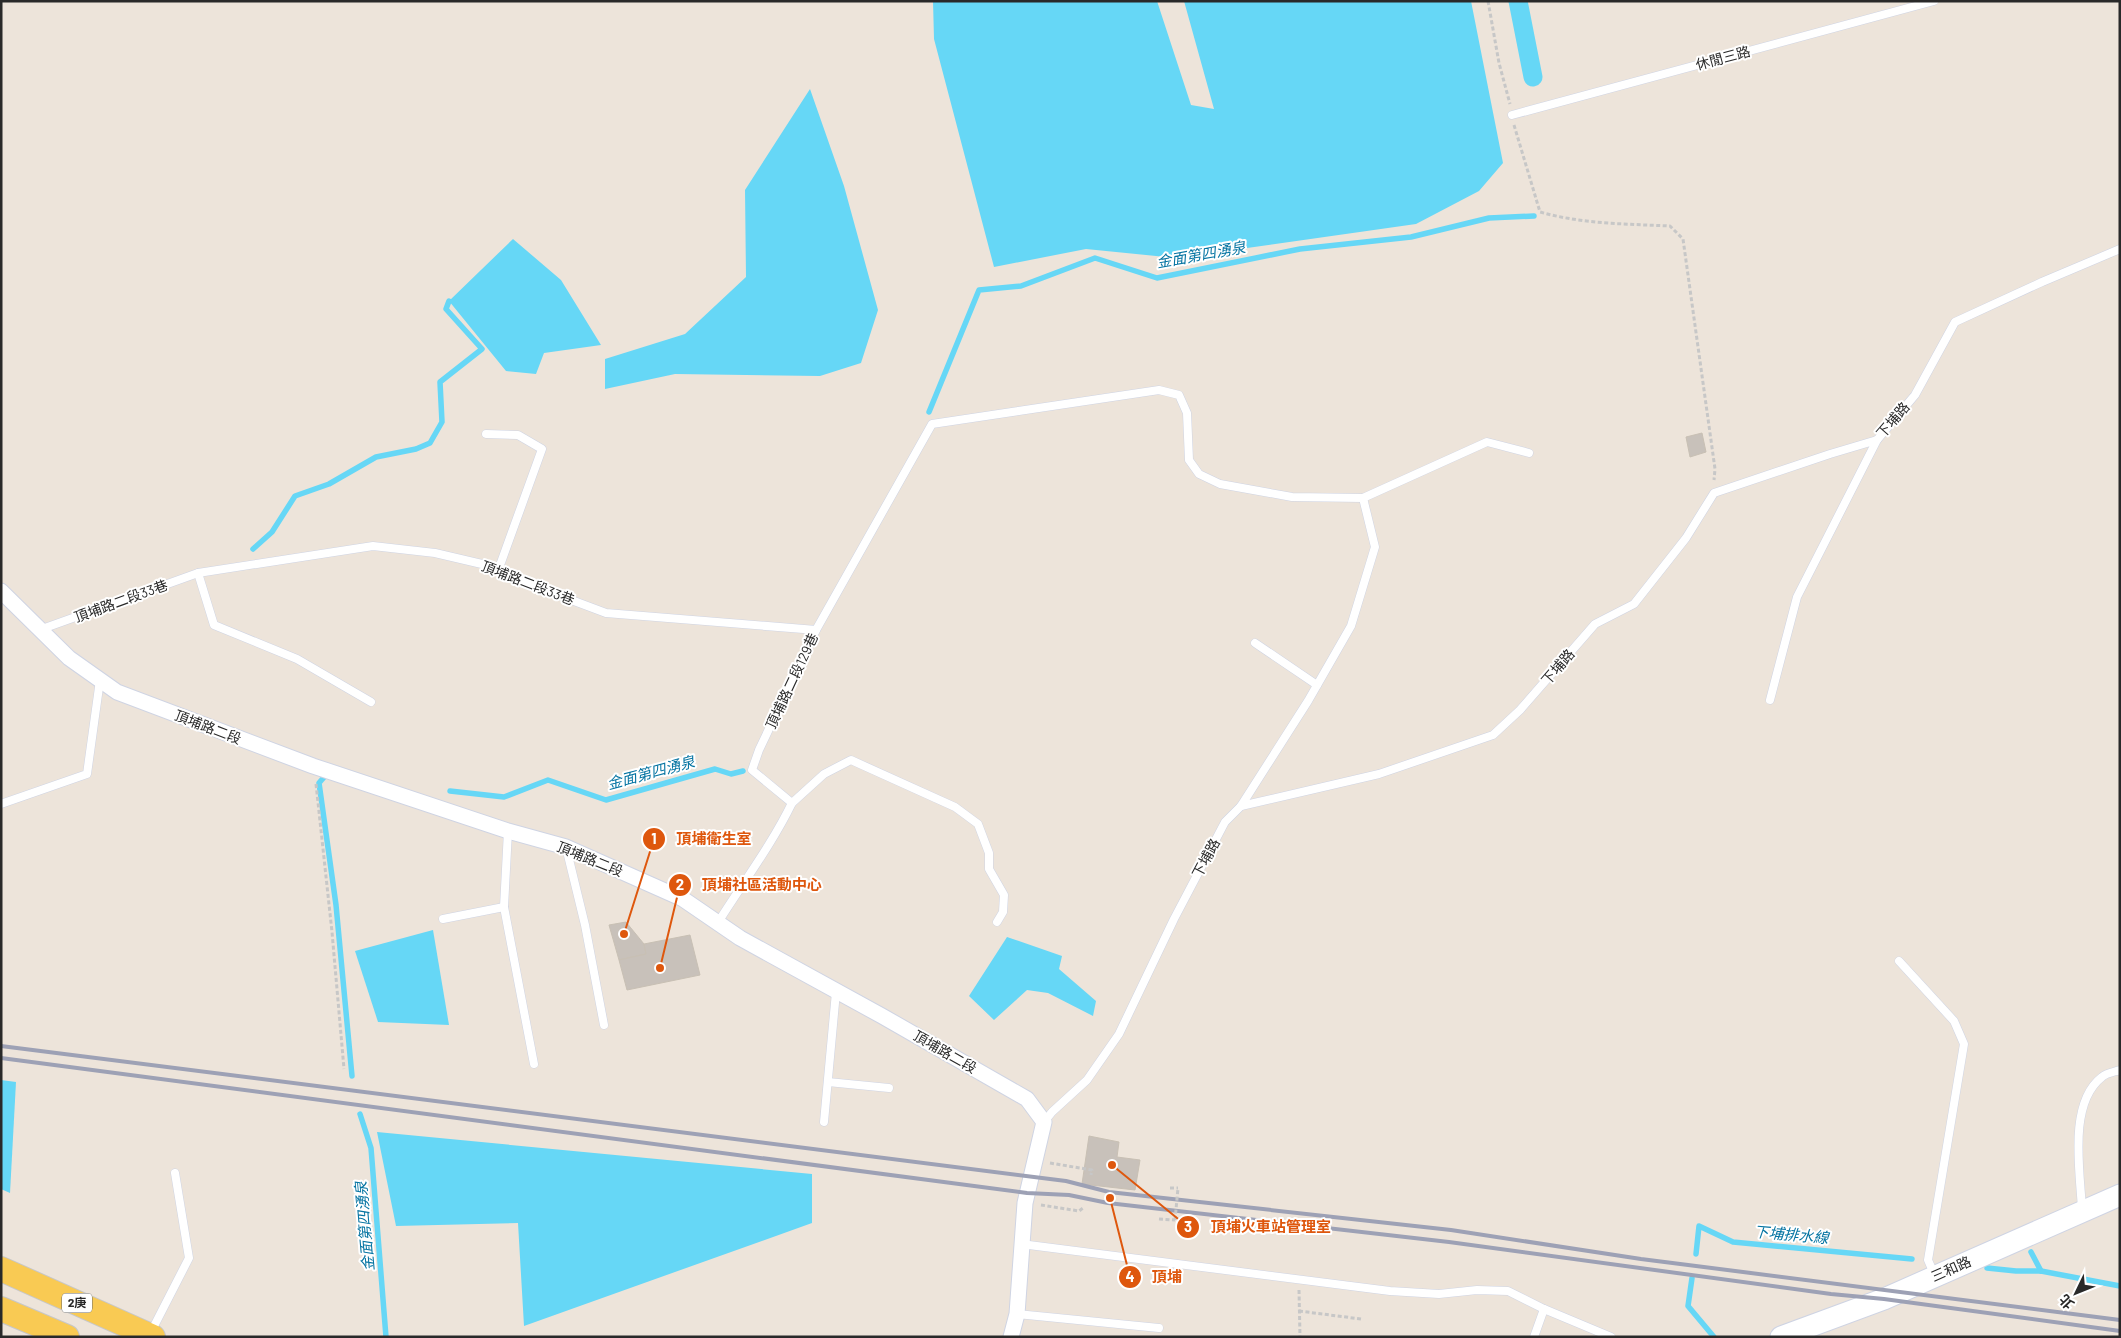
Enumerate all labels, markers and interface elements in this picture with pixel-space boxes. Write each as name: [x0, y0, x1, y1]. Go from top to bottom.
street label: 休閒三路: [1694, 42, 1752, 73]
water label: 金面第四湧泉: [1155, 237, 1248, 271]
street label: 下埔路: [1872, 398, 1913, 441]
street label: 頂埔路二段33巷: [479, 557, 577, 608]
street label: 頂埔路二段33巷: [72, 576, 170, 625]
street label: 頂埔路二段129巷: [762, 630, 821, 731]
street label: 下埔路: [1537, 645, 1578, 688]
street label: 頂埔路二段: [172, 706, 244, 747]
water label: 金面第四湧泉: [605, 751, 697, 792]
callout: 頂埔衛生室: [642, 824, 762, 854]
text: 1: [651, 829, 657, 847]
text: 頂埔衛生室: [676, 829, 752, 847]
street label: 下埔路: [1188, 835, 1223, 880]
street label: 頂埔路二段: [555, 838, 626, 880]
callout: 頂埔社區活動中心: [667, 870, 832, 900]
text: 2: [676, 875, 684, 893]
text: 頂埔社區活動中心: [702, 875, 822, 893]
street label: 頂埔路二段: [911, 1027, 980, 1076]
water label: 金面第四湧泉: [351, 1179, 377, 1272]
callout: 頂埔火車站管理室: [1176, 1212, 1341, 1242]
text: 3: [1184, 1217, 1192, 1235]
text: 頂埔火車站管理室: [1211, 1217, 1331, 1235]
water label: 下埔排水線: [1753, 1222, 1831, 1246]
street label: 三和路: [1928, 1252, 1973, 1285]
callout: 頂埔: [1117, 1262, 1192, 1292]
text: 4: [1125, 1267, 1135, 1285]
text: 頂埔: [1152, 1267, 1182, 1285]
north arrow: [2051, 1268, 2101, 1318]
text: 北: [2055, 1291, 2077, 1313]
road number: 2庚: [62, 1294, 92, 1312]

